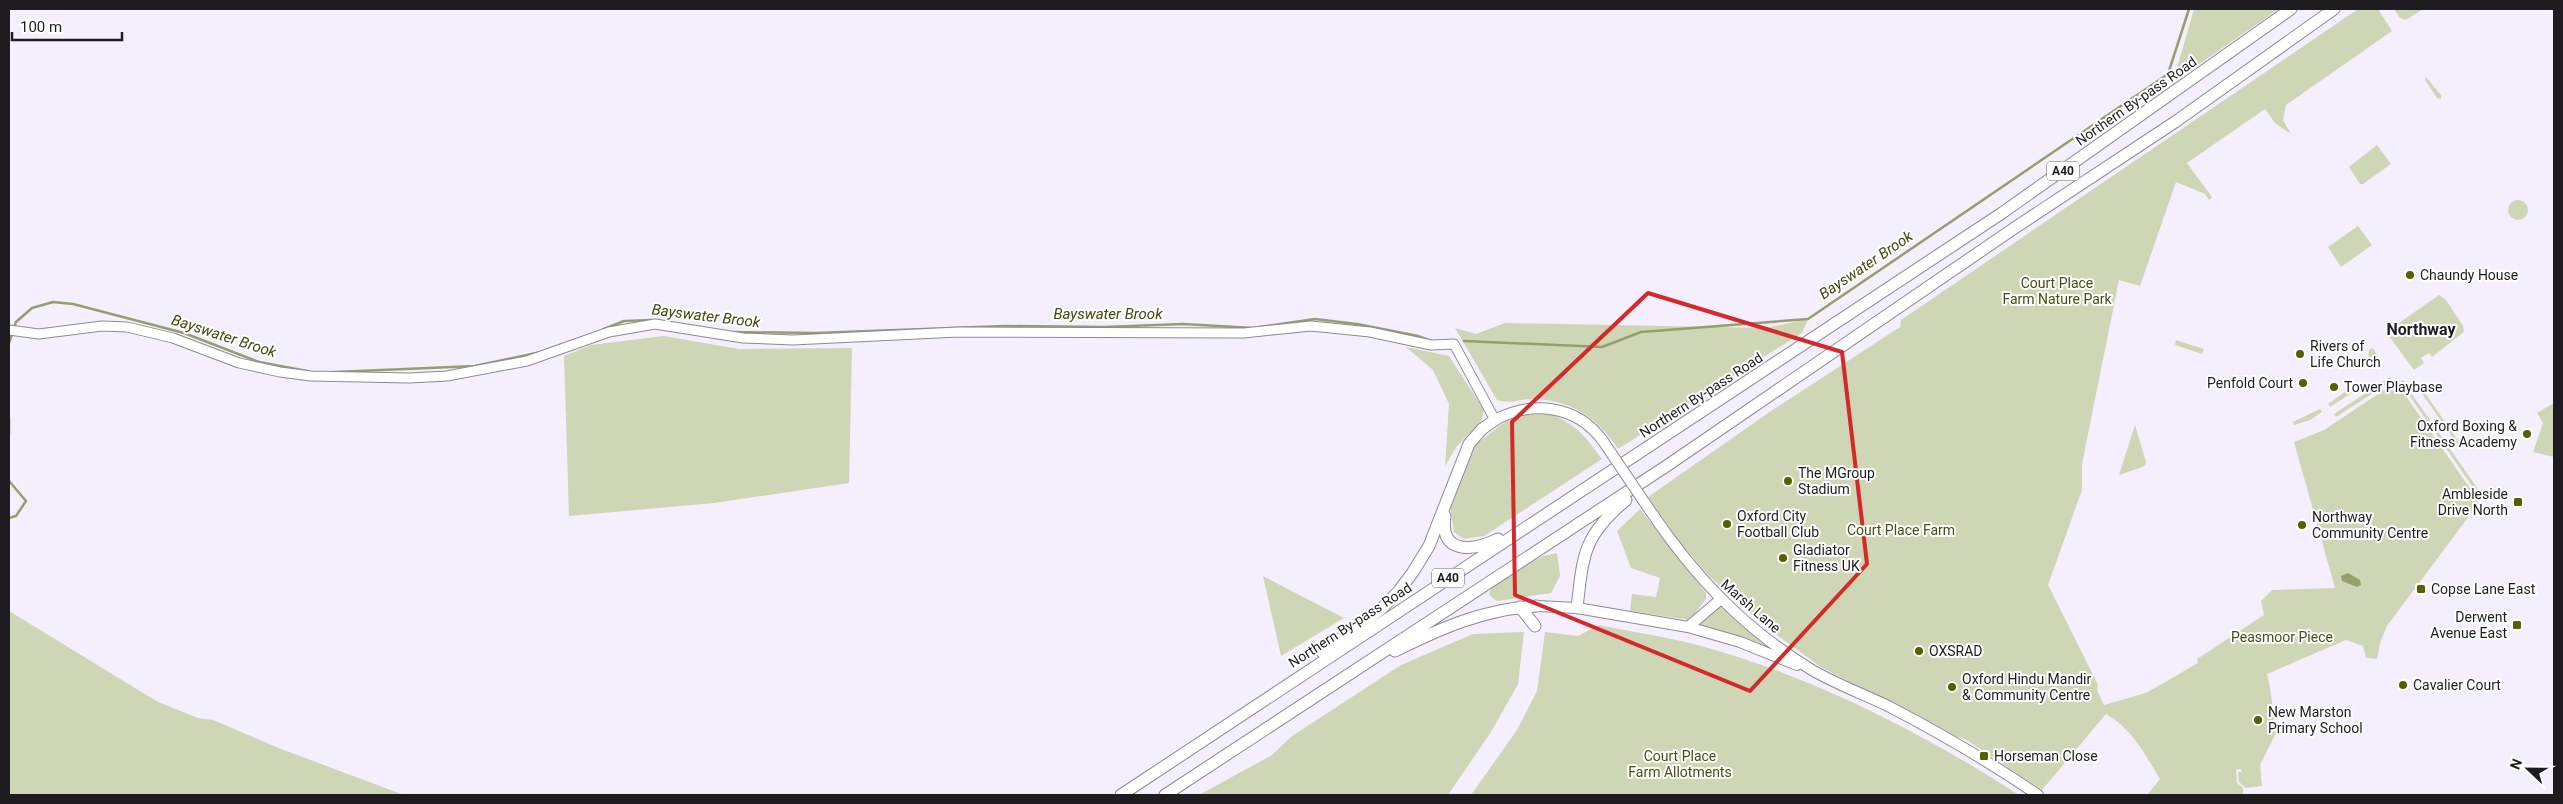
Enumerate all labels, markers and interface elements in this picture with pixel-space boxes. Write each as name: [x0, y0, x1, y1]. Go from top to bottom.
scale bar: [12, 10, 122, 42]
text: 100 m: [20, 18, 62, 36]
street label: Northern By-pass Road: [2073, 53, 2199, 149]
road number: A40: [2047, 162, 2079, 180]
water label: Bayswater Brook: [1816, 227, 1917, 303]
place label: Chaundy House: [2420, 267, 2518, 283]
marker: Chaundy House: [2404, 269, 2416, 281]
park label: Court Place Farm Nature Park: [2002, 275, 2113, 307]
water label: Bayswater Brook: [651, 300, 762, 332]
water label: Bayswater Brook: [1053, 305, 1163, 323]
water label: Bayswater Brook: [169, 311, 279, 362]
district label: Northway: [2386, 320, 2457, 339]
place label: Rivers of Life Church: [2310, 338, 2381, 370]
marker: Rivers of Life Church: [2294, 348, 2306, 360]
street label: Northern By-pass Road: [1636, 349, 1766, 441]
place label: Penfold Court: [2207, 375, 2293, 391]
marker: Penfold Court: [2297, 377, 2309, 389]
place label: Tower Playbase: [2344, 379, 2442, 395]
marker: Tower Playbase: [2328, 381, 2340, 393]
place label: Oxford Boxing & Fitness Academy: [2410, 418, 2517, 450]
marker: Oxford Boxing & Fitness Academy: [2521, 428, 2533, 440]
place label: The MGroup Stadium: [1798, 465, 1875, 497]
marker: The MGroup Stadium: [1782, 475, 1794, 487]
place label: Ambleside Drive North: [2438, 486, 2508, 518]
marker: Ambleside Drive North: [2512, 496, 2524, 508]
place label: Oxford City Football Club: [1737, 508, 1819, 540]
place label: Northway Community Centre: [2312, 509, 2428, 541]
marker: Oxford City Football Club: [1721, 518, 1733, 530]
marker: Northway Community Centre: [2296, 519, 2308, 531]
park label: Court Place Farm: [1847, 522, 1955, 538]
place label: Gladiator Fitness UK: [1793, 542, 1860, 574]
marker: Gladiator Fitness UK: [1777, 552, 1789, 564]
road number: A40: [1432, 568, 1464, 588]
street label: Marsh Lane: [1718, 576, 1784, 636]
street label: Northern By-pass Road: [1285, 579, 1415, 671]
place label: Copse Lane East: [2431, 581, 2536, 597]
marker: Copse Lane East: [2415, 583, 2427, 595]
place label: Derwent Avenue East: [2430, 609, 2507, 641]
marker: Derwent Avenue East: [2511, 619, 2523, 631]
park label: Peasmoor Piece: [2231, 629, 2333, 645]
place label: OXSRAD: [1929, 643, 1983, 659]
marker: OXSRAD: [1913, 645, 1925, 657]
place label: Oxford Hindu Mandir & Community Centre: [1962, 671, 2091, 703]
place label: Cavalier Court: [2413, 677, 2501, 693]
marker: Cavalier Court: [2397, 679, 2409, 691]
marker: Oxford Hindu Mandir & Community Centre: [1946, 681, 1958, 693]
place label: New Marston Primary School: [2268, 704, 2363, 736]
marker: New Marston Primary School: [2252, 714, 2264, 726]
north arrow: [2503, 744, 2553, 794]
park label: Court Place Farm Allotments: [1628, 748, 1732, 780]
place label: Horseman Close: [1994, 748, 2098, 764]
marker: Horseman Close: [1978, 750, 1990, 762]
text: N: [2507, 757, 2525, 772]

